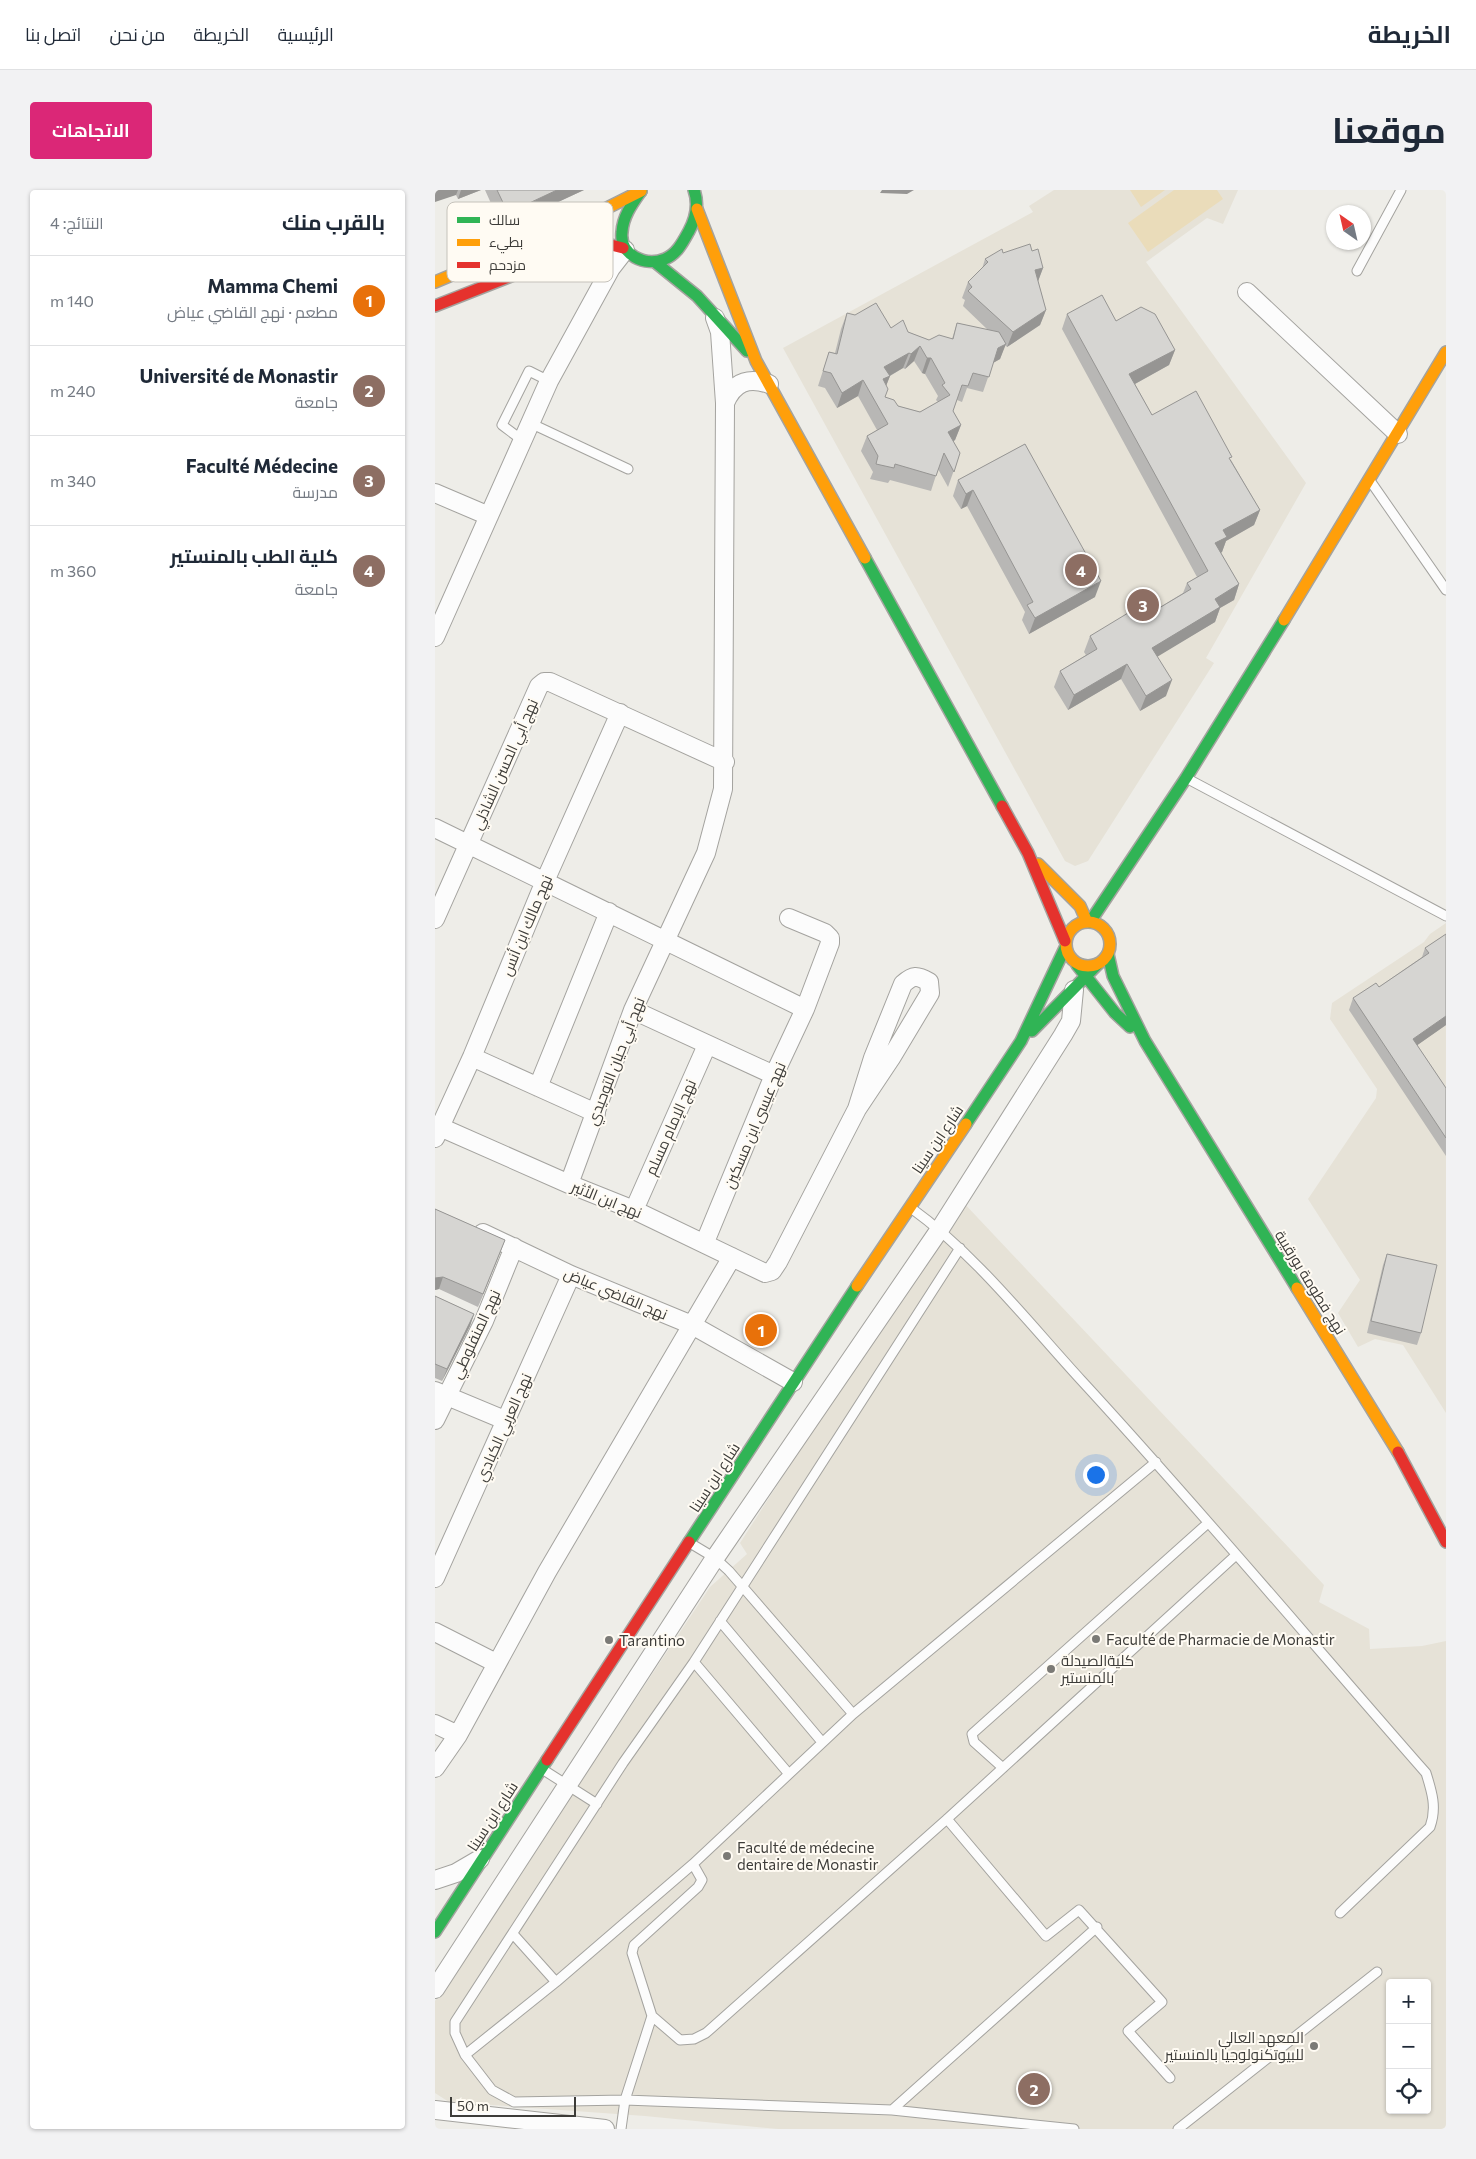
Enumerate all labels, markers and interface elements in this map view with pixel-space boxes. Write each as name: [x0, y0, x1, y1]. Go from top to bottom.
text: الخريطة: [1368, 19, 1451, 48]
text: اتصل بنا: [25, 23, 81, 45]
text: من نحن: [109, 23, 165, 45]
text: الخريطة: [193, 23, 249, 45]
text: الرئيسية: [277, 23, 334, 45]
button: الاتجاهات: [30, 102, 152, 159]
text: موقعنا: [1332, 107, 1446, 150]
legend: [447, 202, 613, 282]
north arrow: [1326, 205, 1371, 250]
text: بالقرب منك: [282, 209, 385, 234]
text: سالك: [489, 211, 520, 228]
text: النتائج: 4: [50, 213, 104, 232]
text: بطيء: [489, 233, 523, 254]
text: مزدحم: [489, 256, 526, 275]
text: Mamma Chemi: [207, 274, 338, 297]
text: 140 m: [50, 291, 94, 310]
text: 1: [365, 291, 373, 310]
text: مطعم · نهج القاضي عياض: [167, 302, 338, 321]
text: Université de Monastir: [139, 364, 338, 387]
text: 240 m: [50, 381, 96, 400]
text: 2: [364, 381, 374, 400]
text: جامعة: [295, 392, 338, 411]
text: Faculté Médecine: [186, 454, 338, 477]
text: 340 m: [50, 471, 96, 490]
text: 3: [364, 471, 374, 490]
text: مدرسة: [292, 482, 338, 501]
text: كلية الطب بالمنستير: [170, 544, 338, 567]
pin: 4: [1065, 551, 1097, 589]
text: 360 m: [50, 561, 96, 580]
text: 4: [364, 561, 374, 580]
text: جامعة: [295, 579, 338, 598]
pin: 3: [1127, 586, 1159, 624]
street label: نهج أبي الحسن الشاذلي: [467, 696, 545, 834]
street label: نهج مالك ابن أنس: [497, 872, 558, 979]
street label: نهج أبي حيان التوحيدي: [582, 994, 651, 1129]
street label: نهج عيسى ابن مسكين: [719, 1059, 792, 1192]
street label: نهج الإمام مسلم: [641, 1076, 702, 1179]
street label: شارع ابن سينا: [907, 1101, 969, 1178]
street label: نهج ابن الأثير: [567, 1176, 645, 1224]
street label: نهج فطومة بورقيبة: [1269, 1227, 1350, 1339]
street label: نهج القاضي عياض: [560, 1263, 670, 1327]
street label: نهج المنفلوطي: [447, 1287, 507, 1383]
pin: 1: [745, 1311, 777, 1349]
street label: نهج العربي الكبادي: [471, 1370, 538, 1485]
street label: شارع ابن سينا: [685, 1439, 746, 1517]
your location: [1083, 1462, 1109, 1488]
place label: Faculté de Pharmacie de Monastir: [1106, 1630, 1335, 1648]
place label: Tarantino: [619, 1631, 685, 1649]
marker: Faculté de Pharmacie de Monastir: [1090, 1633, 1102, 1645]
marker: Tarantino: [603, 1634, 615, 1646]
place label: كليةالصيدلة بالمنستير: [1060, 1651, 1134, 1687]
marker: كليةالصيدلة بالمنستير: [1045, 1663, 1057, 1675]
street label: شارع ابن سينا: [463, 1778, 524, 1856]
place label: Faculté de médecine dentaire de Monastir: [737, 1838, 879, 1873]
marker: Faculté de médecine dentaire de Monastir: [721, 1850, 733, 1862]
map controls: [1386, 1979, 1431, 2114]
button: +: [1386, 1979, 1431, 2024]
button: −: [1386, 2024, 1431, 2069]
place label: المعهد العالي للبيوتكنولوجيا بالمنستير: [1164, 2028, 1304, 2064]
marker: المعهد العالي للبيوتكنولوجيا بالمنستير: [1308, 2040, 1320, 2052]
button: locate: [1386, 2069, 1431, 2114]
pin: 2: [1018, 2070, 1050, 2108]
scale bar: [450, 2094, 576, 2117]
text: 50 m: [457, 2097, 489, 2114]

